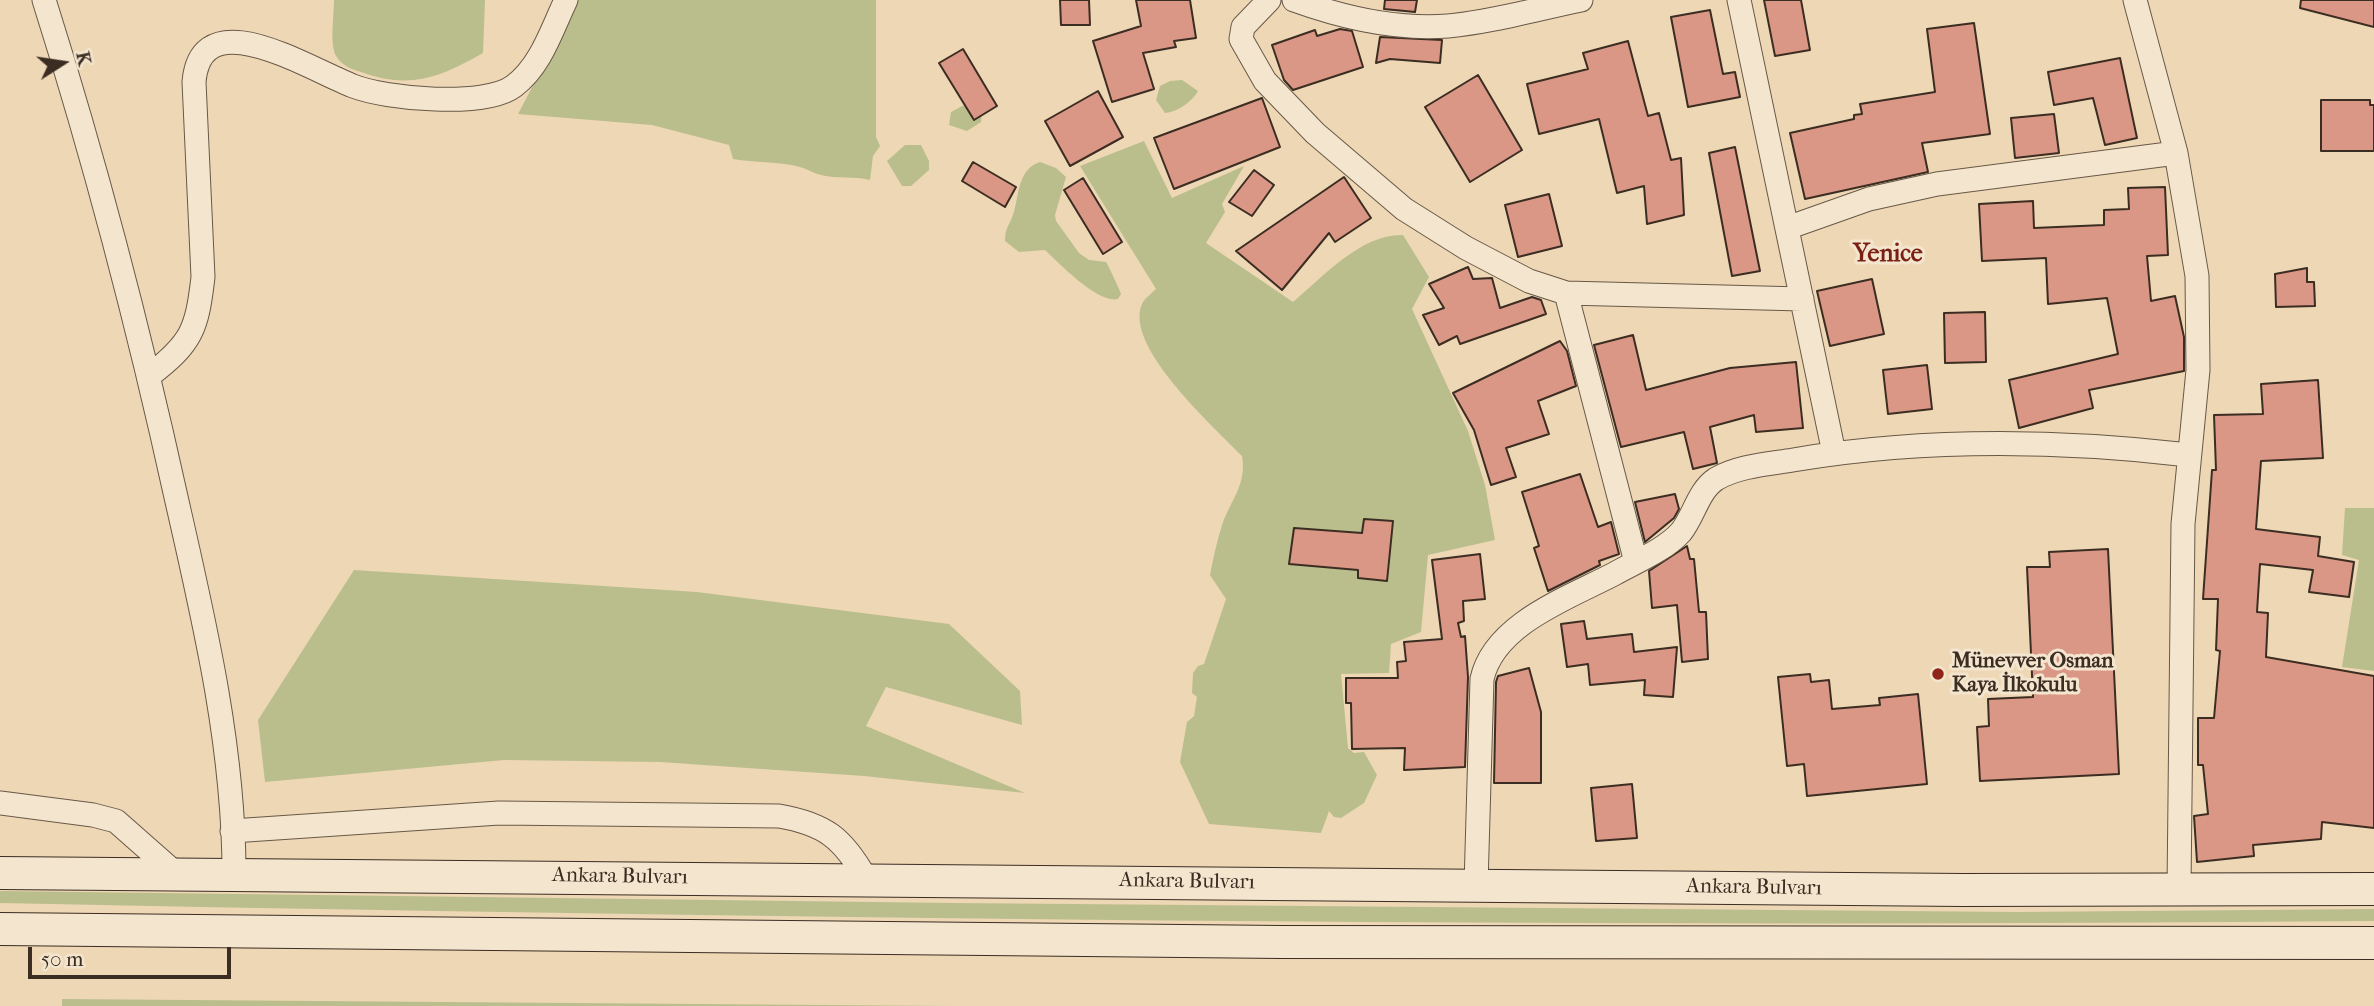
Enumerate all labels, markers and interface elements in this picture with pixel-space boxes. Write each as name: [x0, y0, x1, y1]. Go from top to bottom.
north arrow: [28, 28, 98, 98]
text: K: [71, 50, 96, 68]
district label: Yenice: [1853, 241, 1923, 269]
place label: Münevver Osman Kaya İlkokulu: [1952, 649, 2113, 699]
marker: Münevver Osman Kaya İlkokulu: [1930, 666, 1946, 682]
street label: Ankara Bulvarı: [552, 863, 688, 891]
street label: Ankara Bulvarı: [1119, 868, 1255, 896]
street label: Ankara Bulvarı: [1686, 874, 1822, 902]
scale bar: [32, 932, 234, 976]
text: 50 m: [41, 947, 84, 971]

